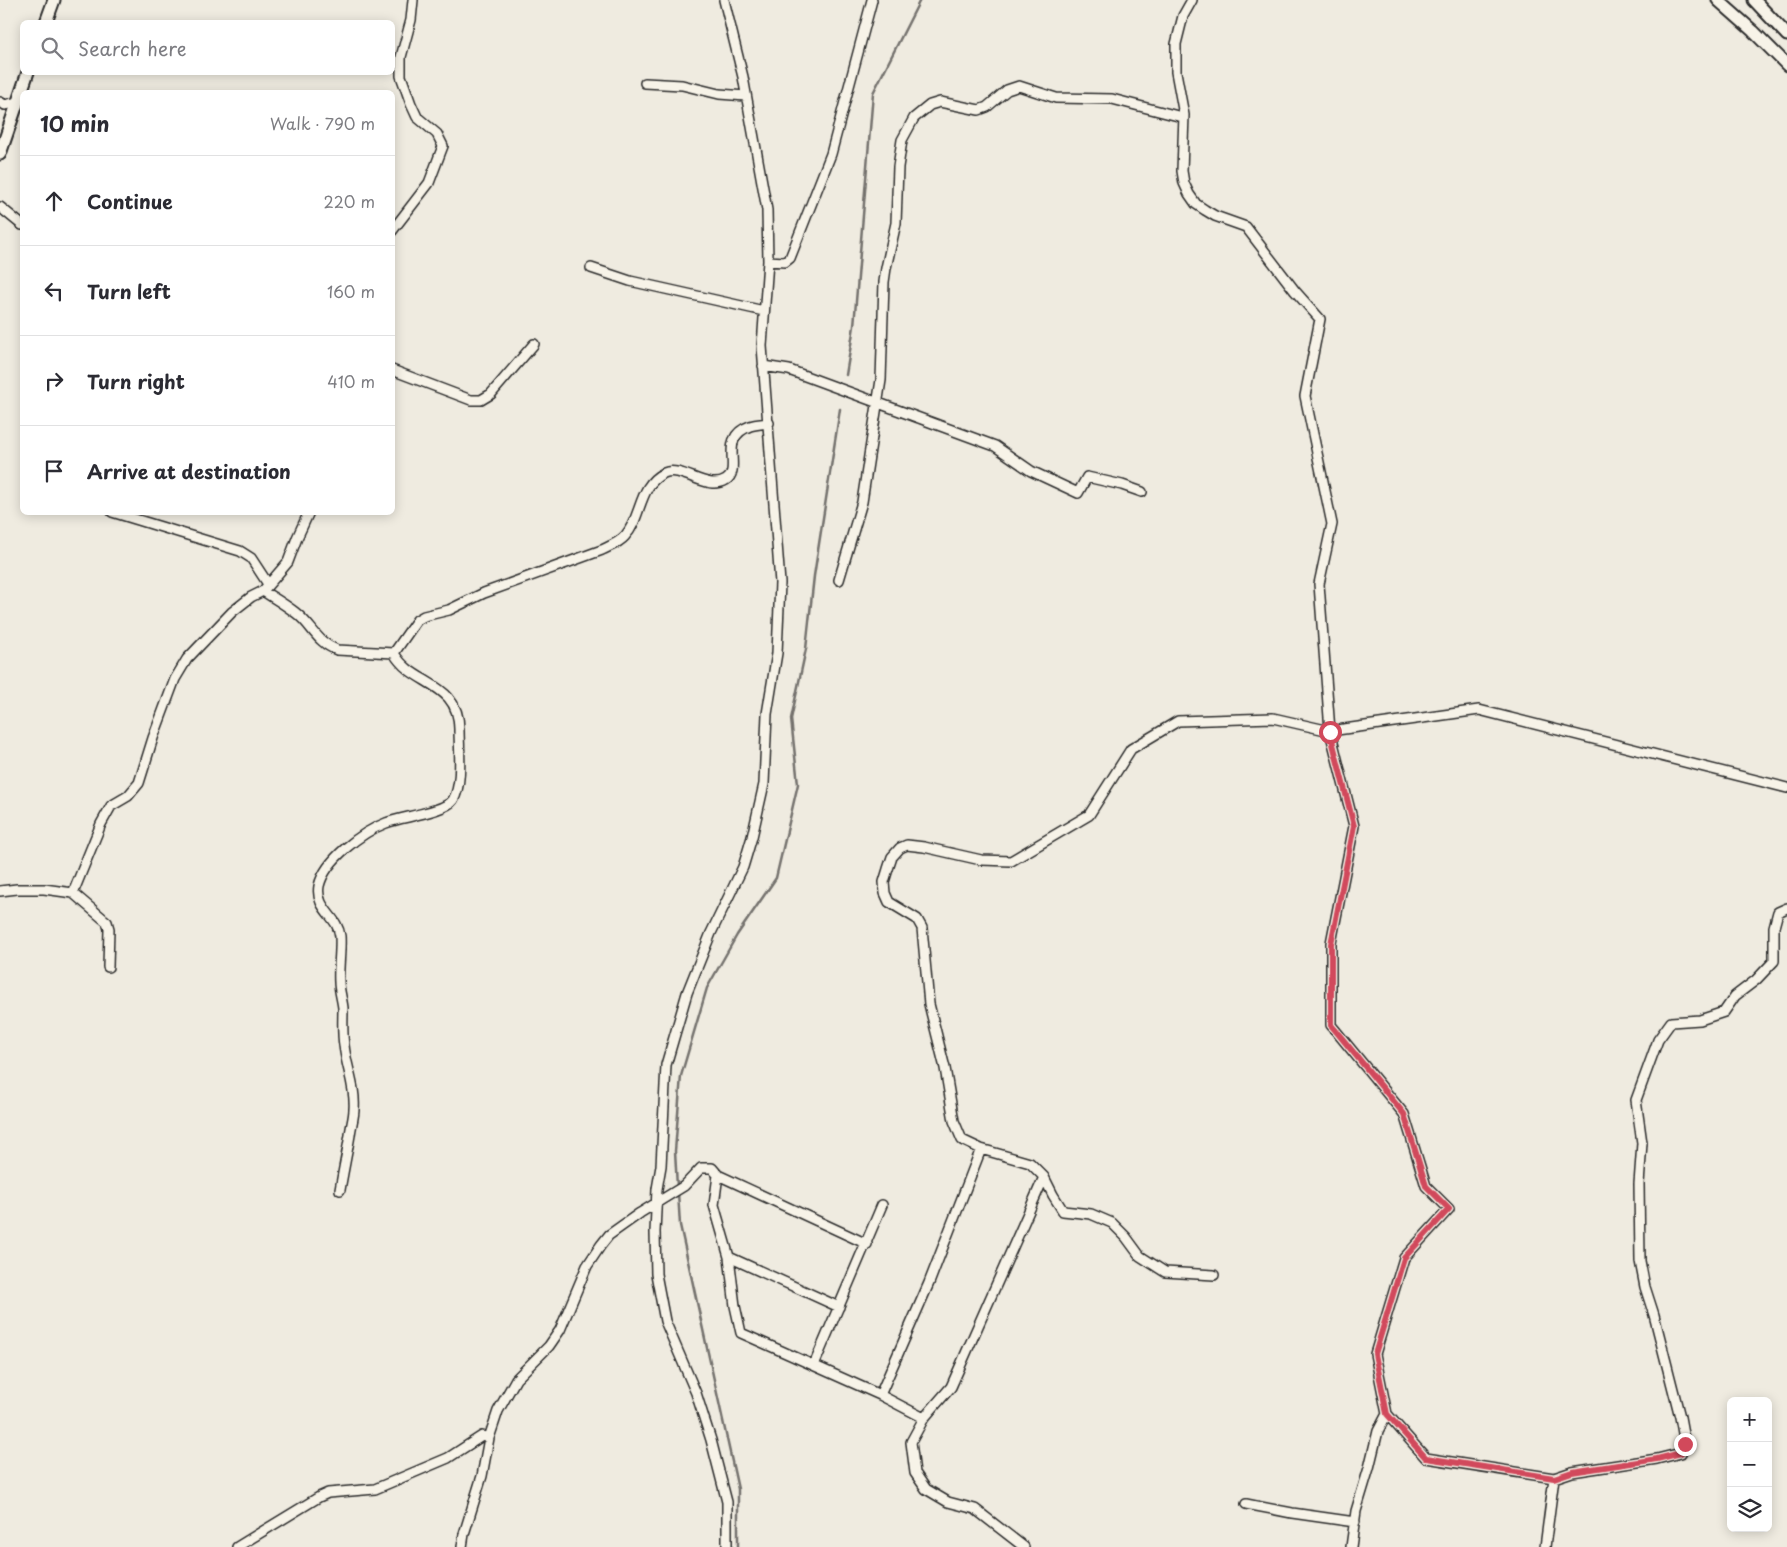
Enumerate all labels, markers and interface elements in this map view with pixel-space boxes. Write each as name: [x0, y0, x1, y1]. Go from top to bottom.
search box: [20, 20, 395, 75]
icon: search: [38, 34, 66, 62]
text: Search here: [78, 34, 187, 62]
text: 10 min: [40, 107, 110, 139]
text: Walk · 790 m: [270, 111, 375, 135]
icon: ahead: [40, 187, 68, 215]
text: Continue: [87, 187, 173, 215]
text: 220 m: [324, 189, 375, 213]
icon: left: [40, 277, 68, 305]
text: Turn left: [87, 277, 171, 305]
text: 160 m: [327, 279, 375, 303]
icon: right: [40, 367, 68, 395]
text: Turn right: [87, 367, 185, 395]
text: 410 m: [327, 369, 375, 393]
icon: arrive: [40, 457, 68, 485]
text: Arrive at destination: [87, 457, 291, 485]
route start: [1319, 721, 1342, 744]
map controls: [1727, 1397, 1772, 1532]
button: +: [1727, 1397, 1772, 1442]
route end: [1674, 1433, 1697, 1456]
button: −: [1727, 1442, 1772, 1487]
button: layers: [1727, 1487, 1772, 1532]

